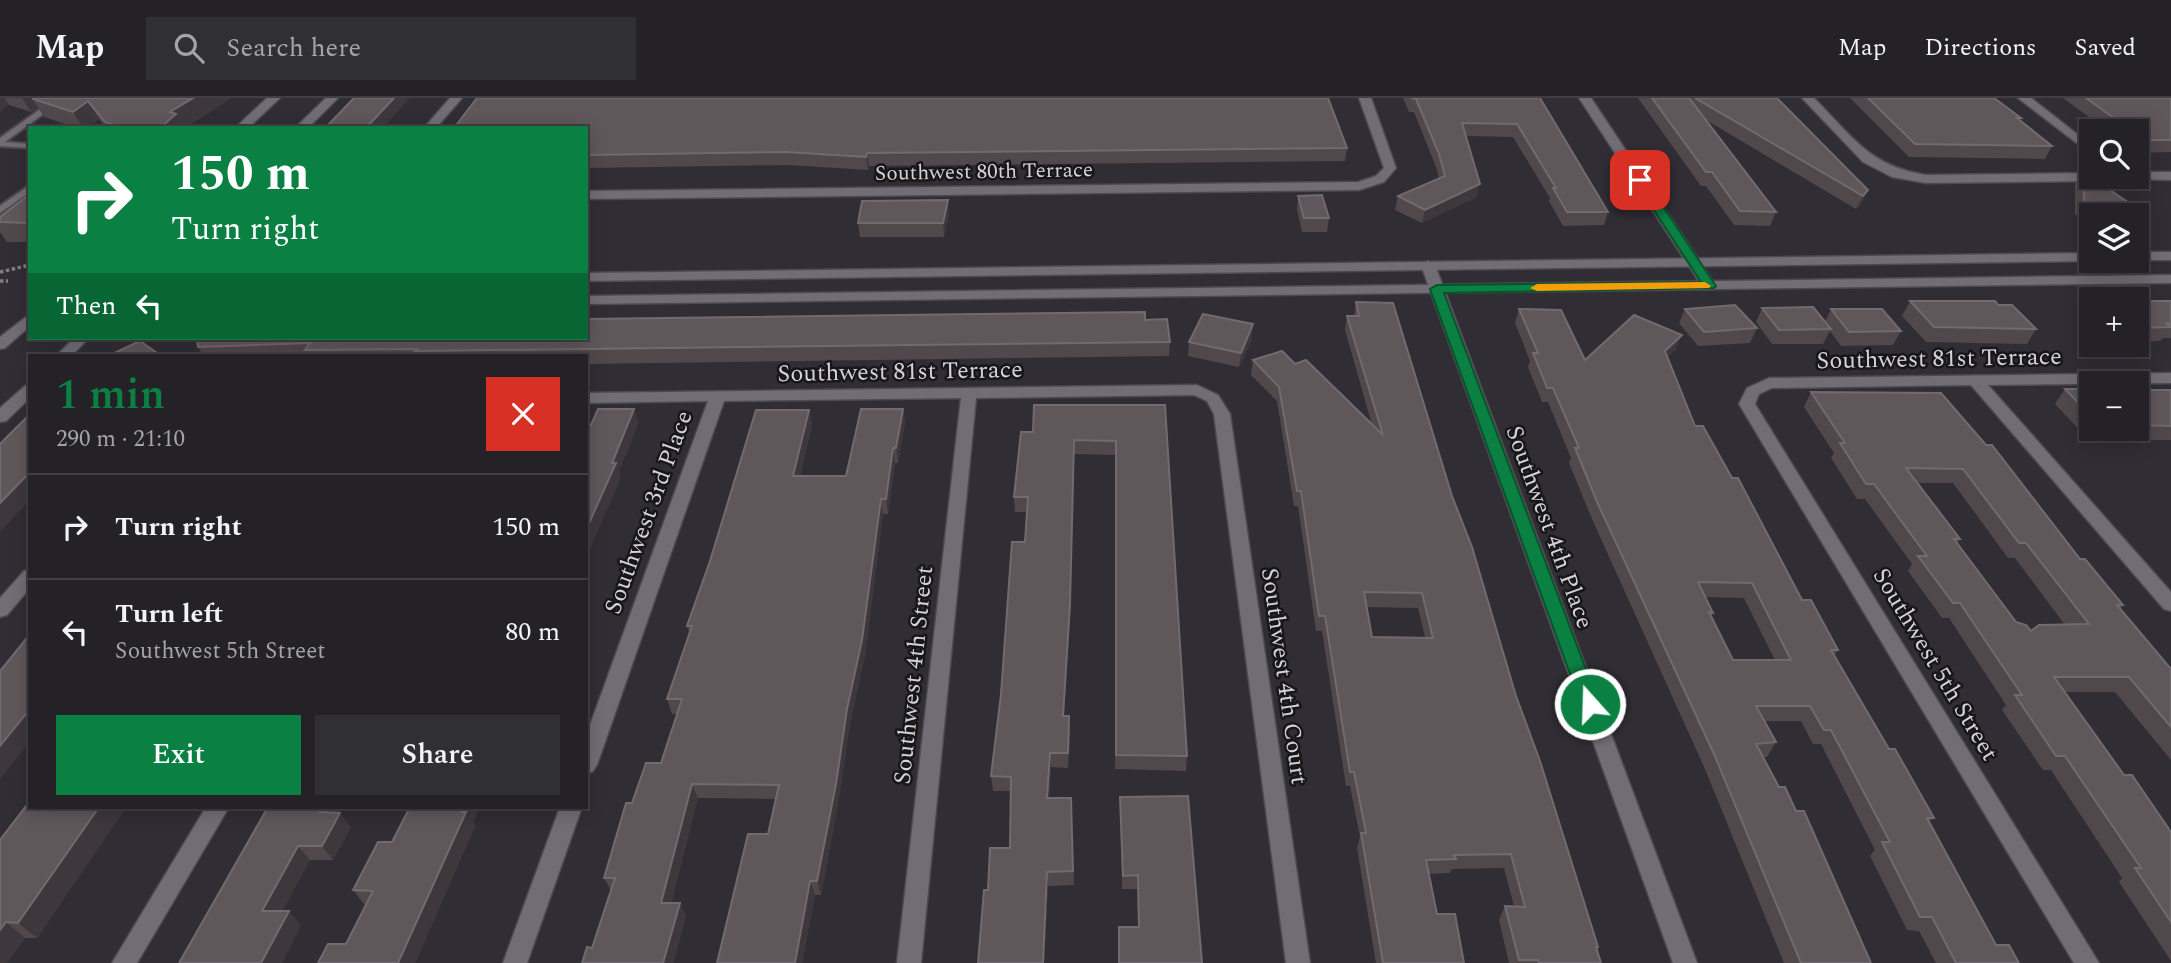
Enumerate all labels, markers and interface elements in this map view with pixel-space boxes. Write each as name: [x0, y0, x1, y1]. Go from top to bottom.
search box: [146, 17, 636, 80]
text: Map: [35, 23, 104, 73]
text: Search here: [226, 28, 361, 68]
icon: search: [170, 29, 208, 67]
text: Map: [1838, 30, 1886, 66]
text: Directions: [1924, 30, 2036, 66]
text: Saved: [2074, 30, 2136, 66]
map controls: [2079, 119, 2149, 441]
button: search: [2079, 119, 2149, 189]
text: 150 m: [171, 137, 310, 212]
pin: [1610, 150, 1670, 210]
icon: right: [56, 154, 147, 245]
street label: Southwest 80th Terrace: [875, 154, 1093, 190]
icon: arrive: [1621, 161, 1659, 199]
button: layers: [2079, 203, 2149, 273]
text: Turn right: [171, 205, 319, 254]
text: Then: [56, 286, 116, 326]
icon: left: [130, 287, 168, 325]
button: +: [2079, 287, 2149, 357]
street label: Southwest 81st Terrace: [1816, 339, 2062, 379]
street label: Southwest 81st Terrace: [777, 352, 1023, 392]
text: 1 min: [56, 364, 165, 427]
button: −: [2079, 371, 2149, 441]
button: close: [486, 377, 560, 451]
street label: Southwest 3rd Place: [595, 405, 703, 619]
street label: Southwest 4th Place: [1496, 421, 1603, 634]
text: 290 m · 21:10: [56, 422, 185, 457]
text: Turn right: [115, 507, 242, 547]
text: 150 m: [492, 507, 560, 547]
icon: right: [56, 508, 94, 546]
street label: Southwest 5th Street: [1863, 561, 2007, 768]
street label: Southwest 4th Street: [885, 564, 943, 786]
street label: Southwest 4th Court: [1251, 565, 1317, 787]
text: Turn left: [115, 594, 223, 634]
text: 80 m: [505, 612, 560, 652]
icon: left: [56, 613, 94, 651]
text: Southwest 5th Street: [115, 634, 325, 669]
position arrow: [1553, 667, 1627, 741]
button: Exit: [56, 715, 301, 795]
button: Share: [315, 715, 560, 795]

